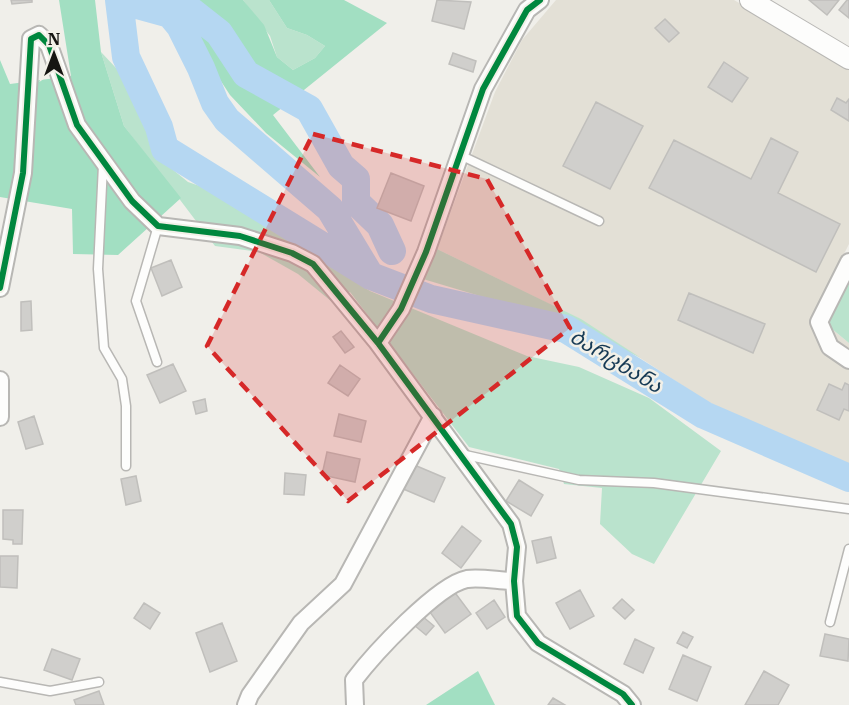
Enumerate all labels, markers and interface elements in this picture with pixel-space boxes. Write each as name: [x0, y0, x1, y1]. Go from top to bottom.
north arrow: [24, 24, 84, 84]
text: N: [48, 29, 60, 49]
water label: ბარცხანა: [565, 322, 668, 399]

